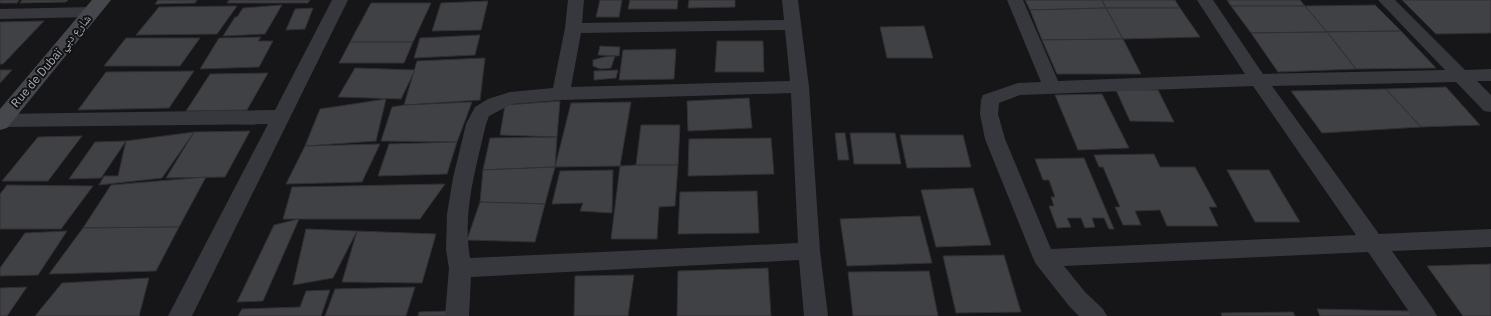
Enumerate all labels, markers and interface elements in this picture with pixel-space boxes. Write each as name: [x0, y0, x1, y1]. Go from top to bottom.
street label: Rue de Dubaï شارع دبي: [7, 11, 96, 112]

